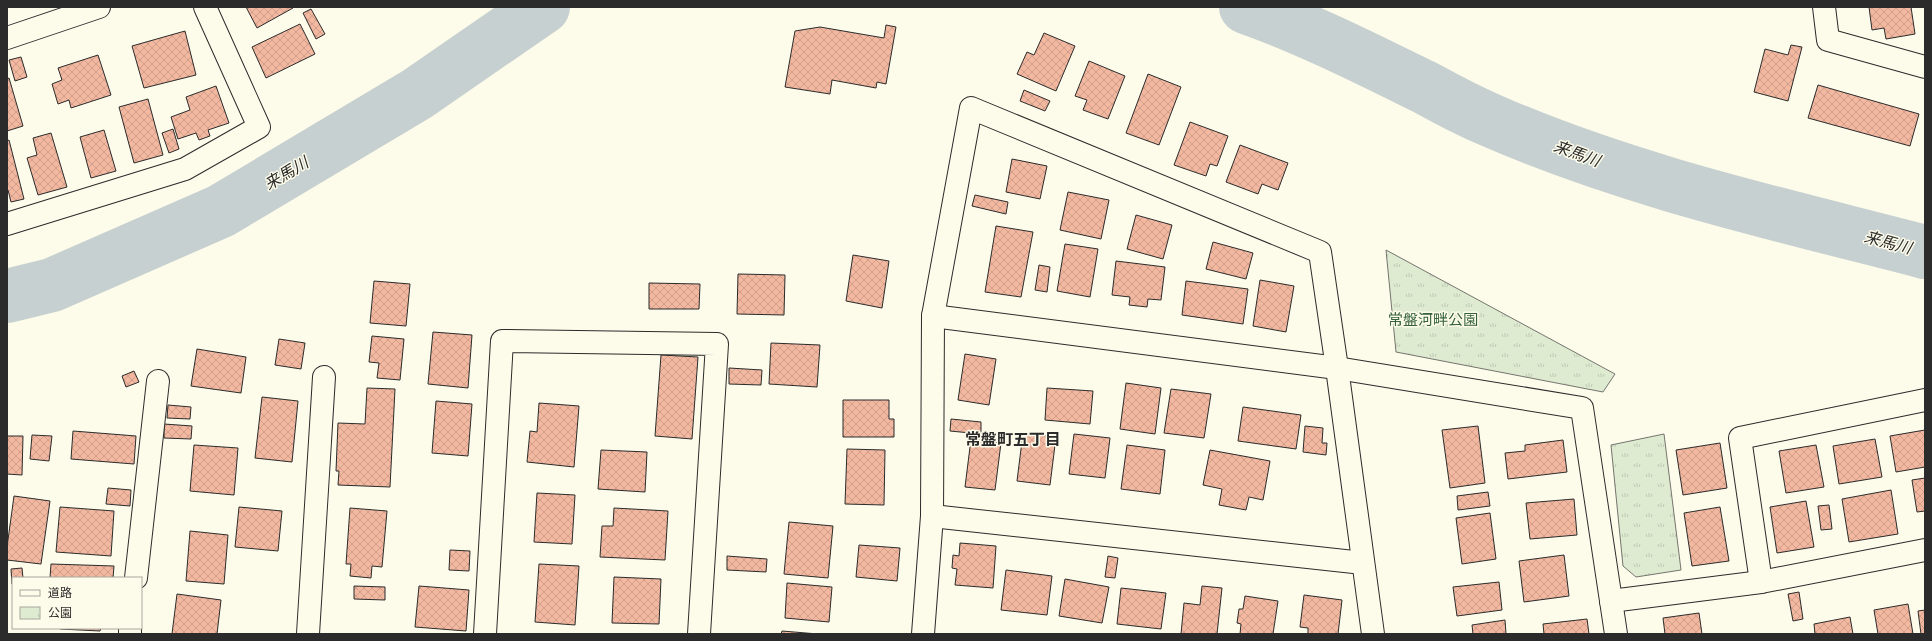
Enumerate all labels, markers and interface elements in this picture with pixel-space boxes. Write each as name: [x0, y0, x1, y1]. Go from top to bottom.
water label: 来馬川: [1551, 135, 1605, 172]
water label: 来馬川: [260, 151, 314, 195]
water label: 来馬川: [1862, 226, 1916, 259]
park label: 常盤河畔公園: [1388, 310, 1478, 329]
district label: 常盤町五丁目: [965, 429, 1061, 450]
legend: [12, 577, 142, 629]
text: 道路: [48, 585, 72, 601]
text: 公園: [48, 605, 72, 621]

